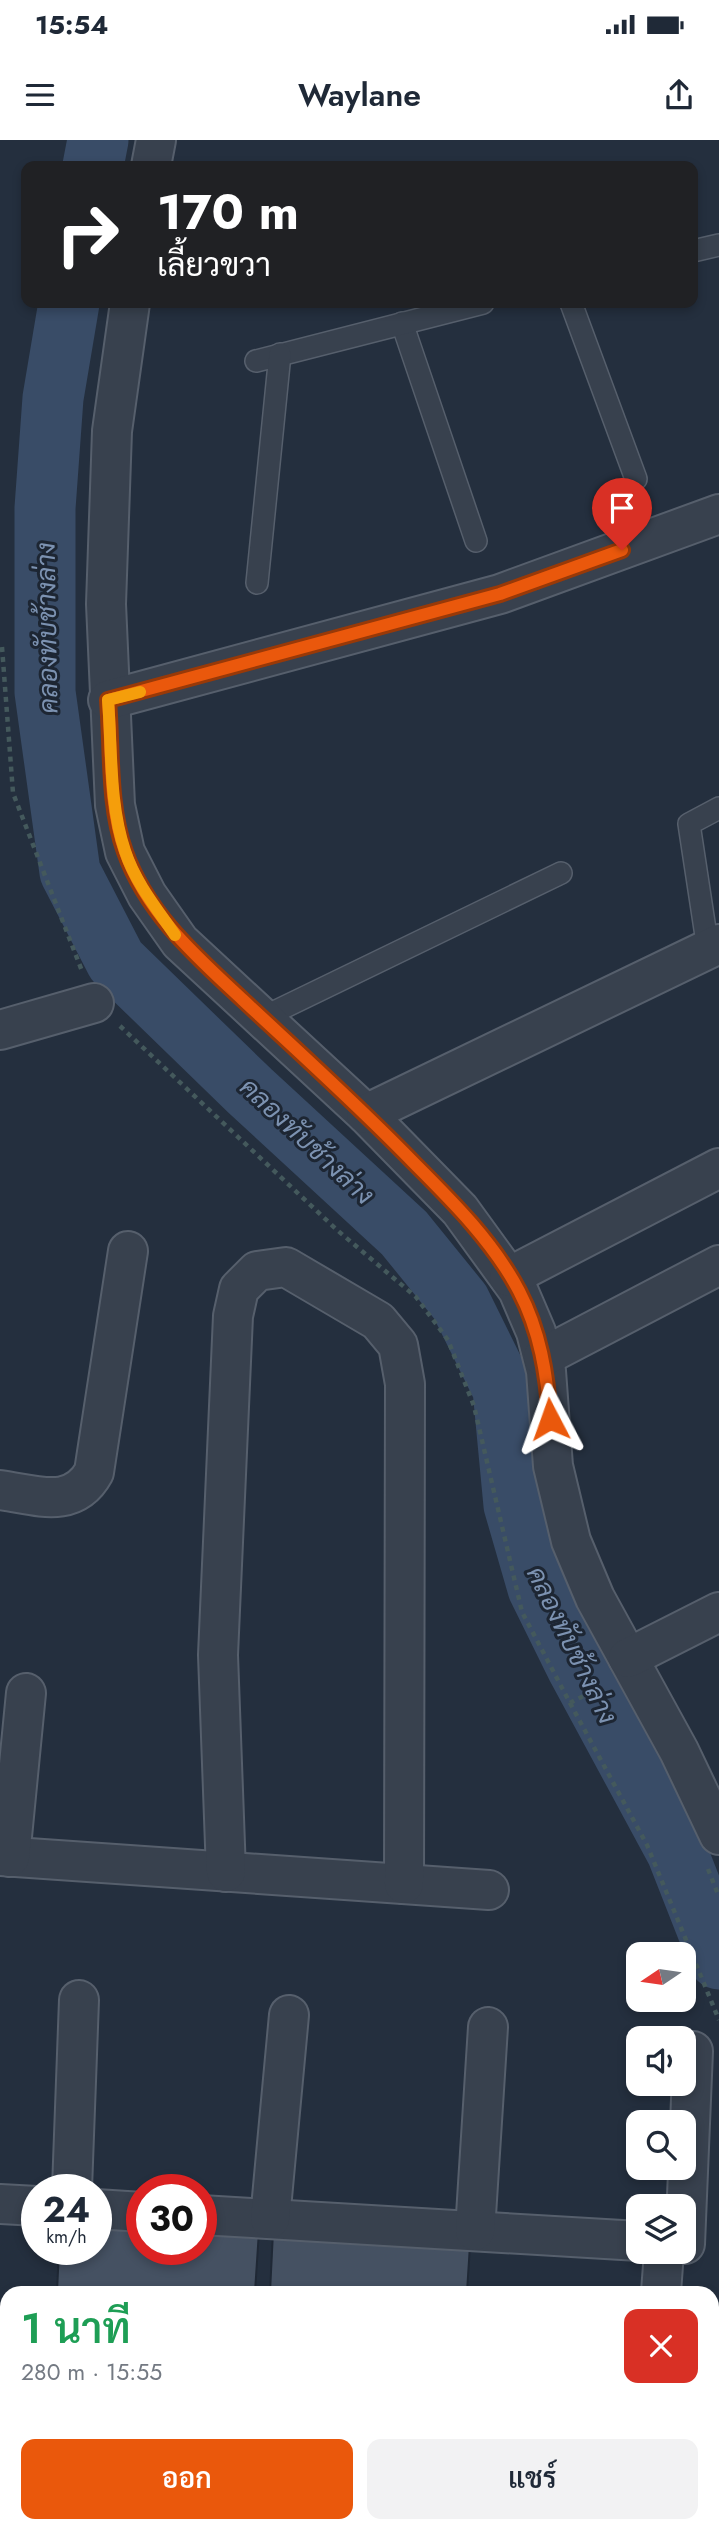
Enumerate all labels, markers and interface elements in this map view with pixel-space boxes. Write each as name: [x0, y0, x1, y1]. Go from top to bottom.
text: 15:54: [35, 6, 108, 44]
text: Waylane: [298, 72, 421, 118]
icon: menu: [21, 76, 59, 114]
icon: share: [660, 76, 698, 114]
text: 170 m: [157, 177, 299, 247]
icon: right: [42, 189, 133, 280]
text: เลี้ยวขวา: [157, 242, 271, 288]
pin: [592, 478, 652, 550]
icon: arrive: [603, 489, 641, 527]
water label: คลองทับช้างล่าง: [27, 542, 67, 714]
water label: คลองทับช้างล่าง: [231, 1069, 383, 1213]
position arrow: [513, 1382, 587, 1456]
water label: คลองทับช้างล่าง: [517, 1560, 627, 1730]
north arrow: [626, 1942, 696, 2012]
map controls: [626, 1942, 696, 2264]
button: sound: [626, 2026, 696, 2096]
button: search: [626, 2110, 696, 2180]
speed limit sign: 30: [126, 2174, 217, 2265]
text: 24: [43, 2185, 90, 2235]
button: layers: [626, 2194, 696, 2264]
text: km/h: [46, 2224, 87, 2250]
text: 1 นาที: [21, 2298, 131, 2359]
button: close: [624, 2309, 698, 2383]
text: 280 m · 15:55: [21, 2355, 162, 2389]
button: ออก: [21, 2439, 353, 2519]
button: แชร์: [367, 2439, 698, 2519]

